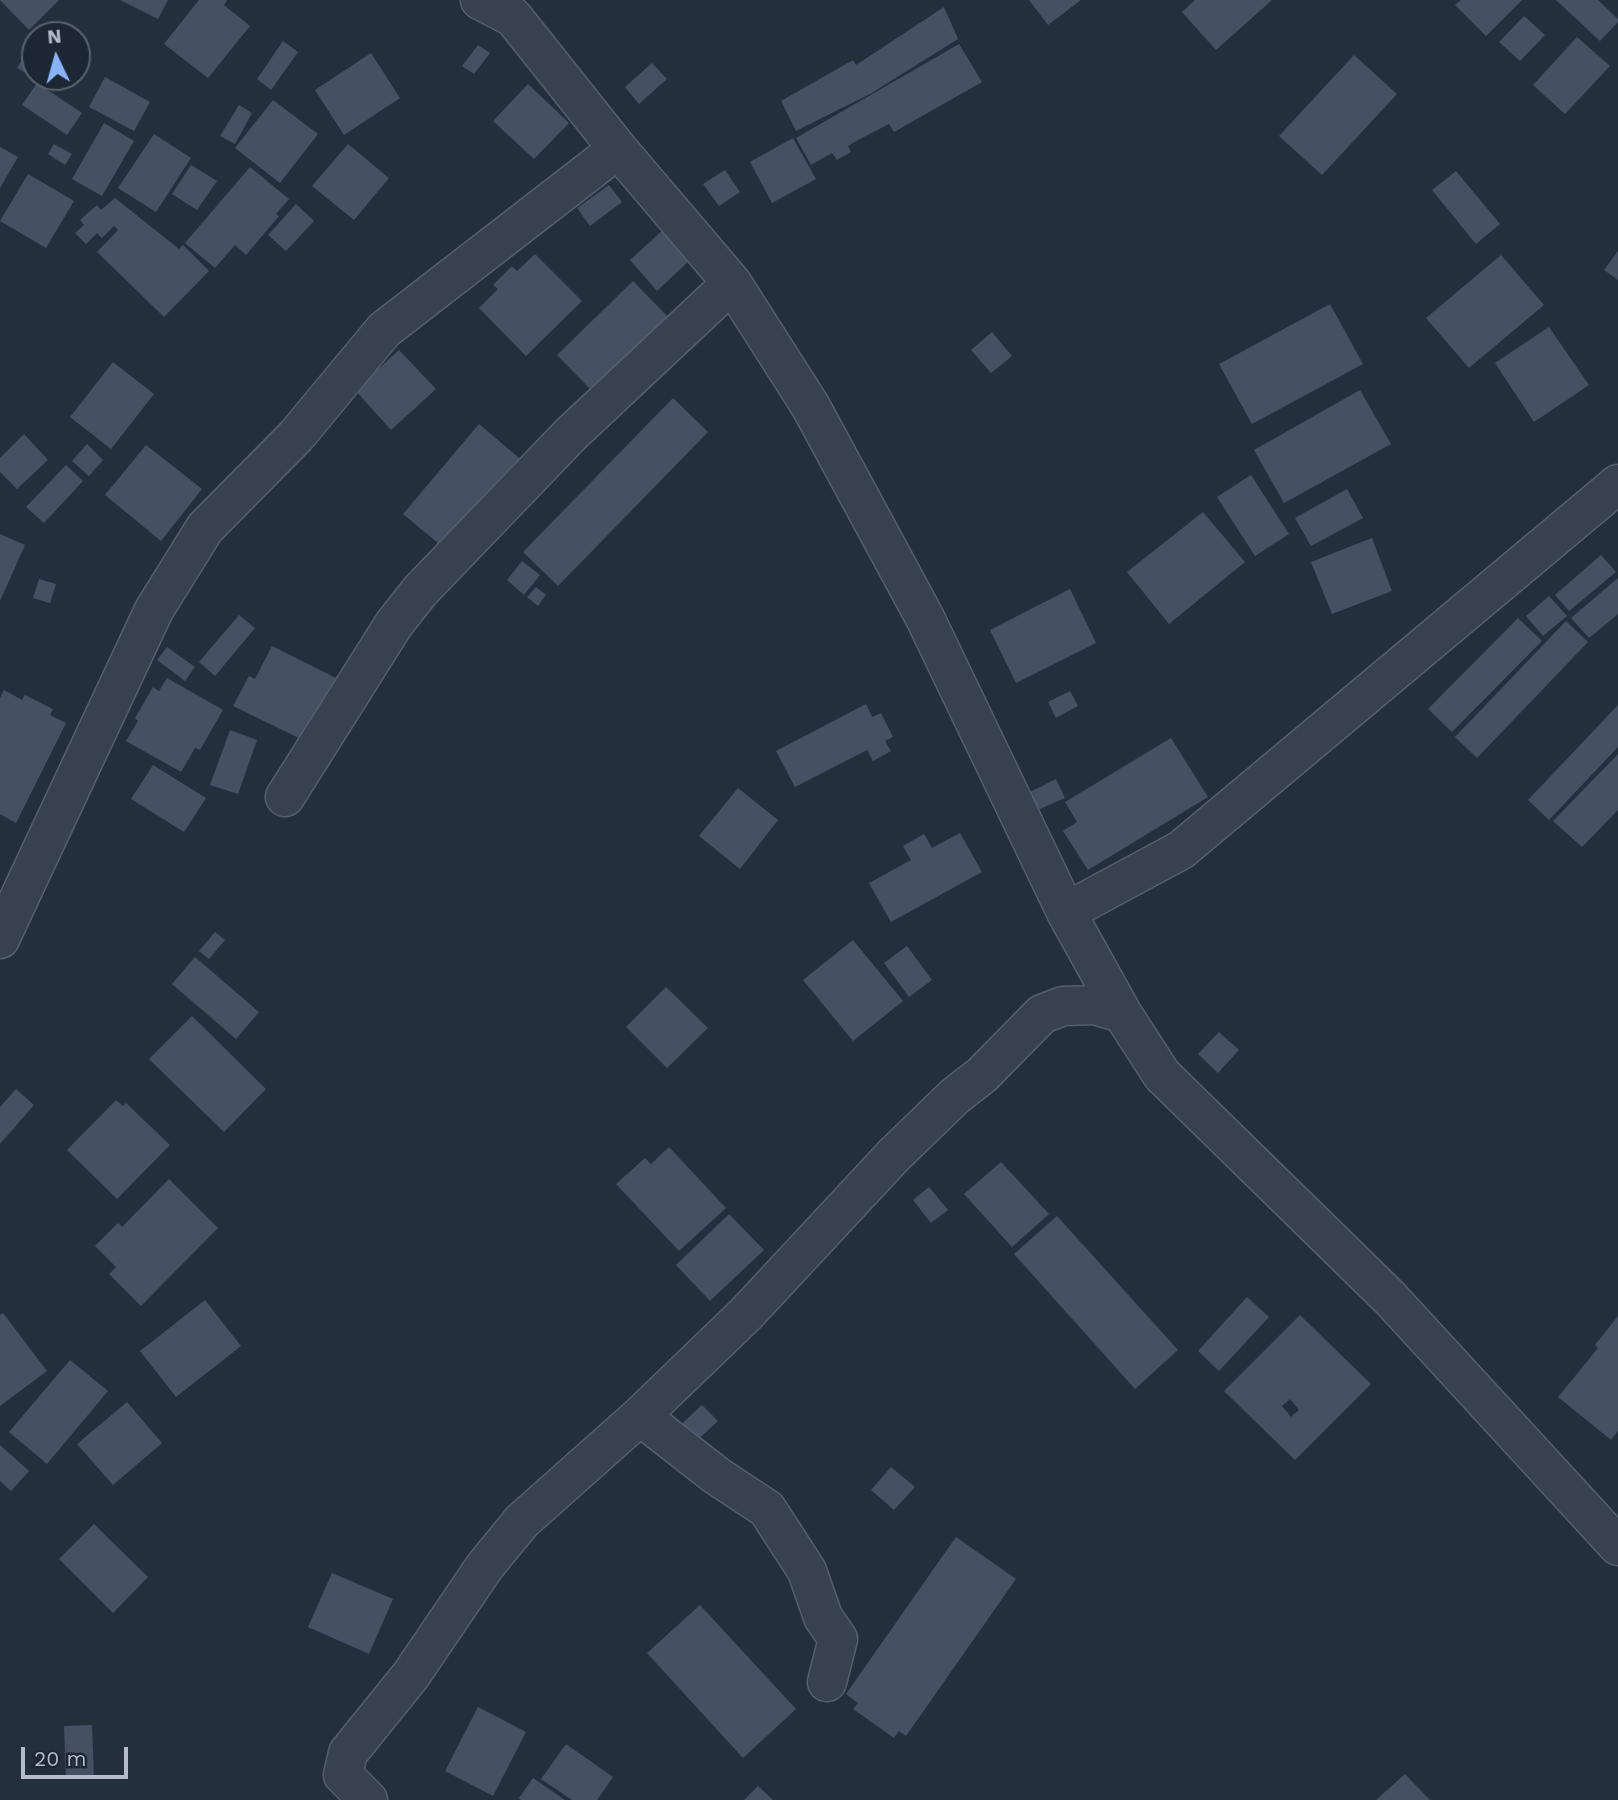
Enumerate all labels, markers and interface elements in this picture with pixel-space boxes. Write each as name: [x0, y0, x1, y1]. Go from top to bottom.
north arrow: [21, 21, 91, 91]
text: N: [46, 25, 62, 49]
scale bar: [24, 1734, 131, 1778]
text: 20 m: [34, 1746, 86, 1771]

